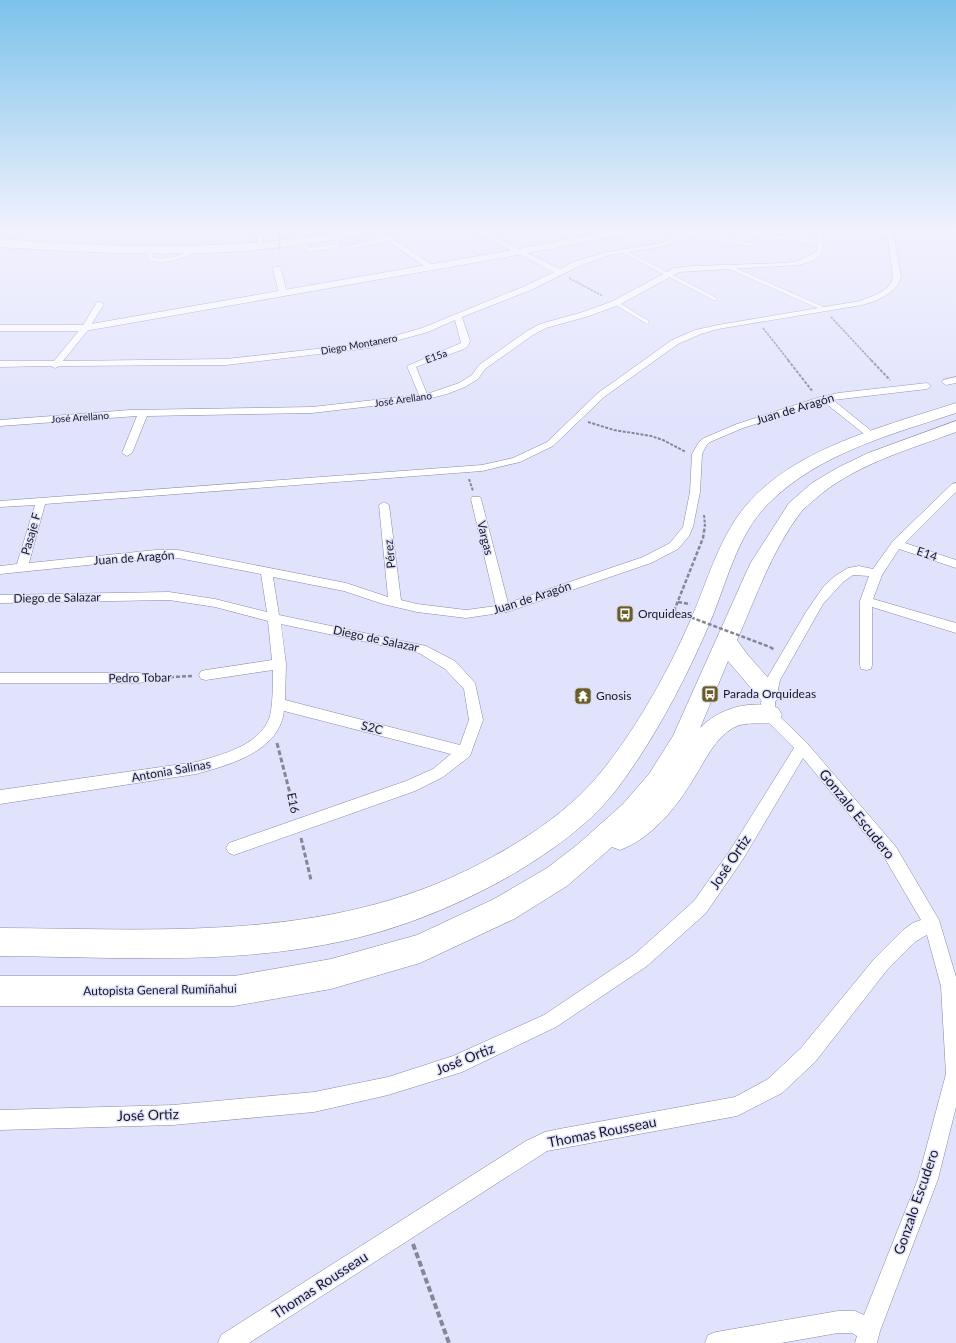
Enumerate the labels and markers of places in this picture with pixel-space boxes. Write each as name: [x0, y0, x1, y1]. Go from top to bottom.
bus stop icon: Orquideas: [615, 604, 635, 624]
place label: Orquideas: [638, 606, 692, 621]
bus stop icon: Parada Orquideas: [700, 684, 720, 704]
temple icon: Gnosis: [573, 686, 593, 706]
place label: Parada Orquideas: [723, 686, 816, 701]
place label: Gnosis: [596, 688, 631, 703]

